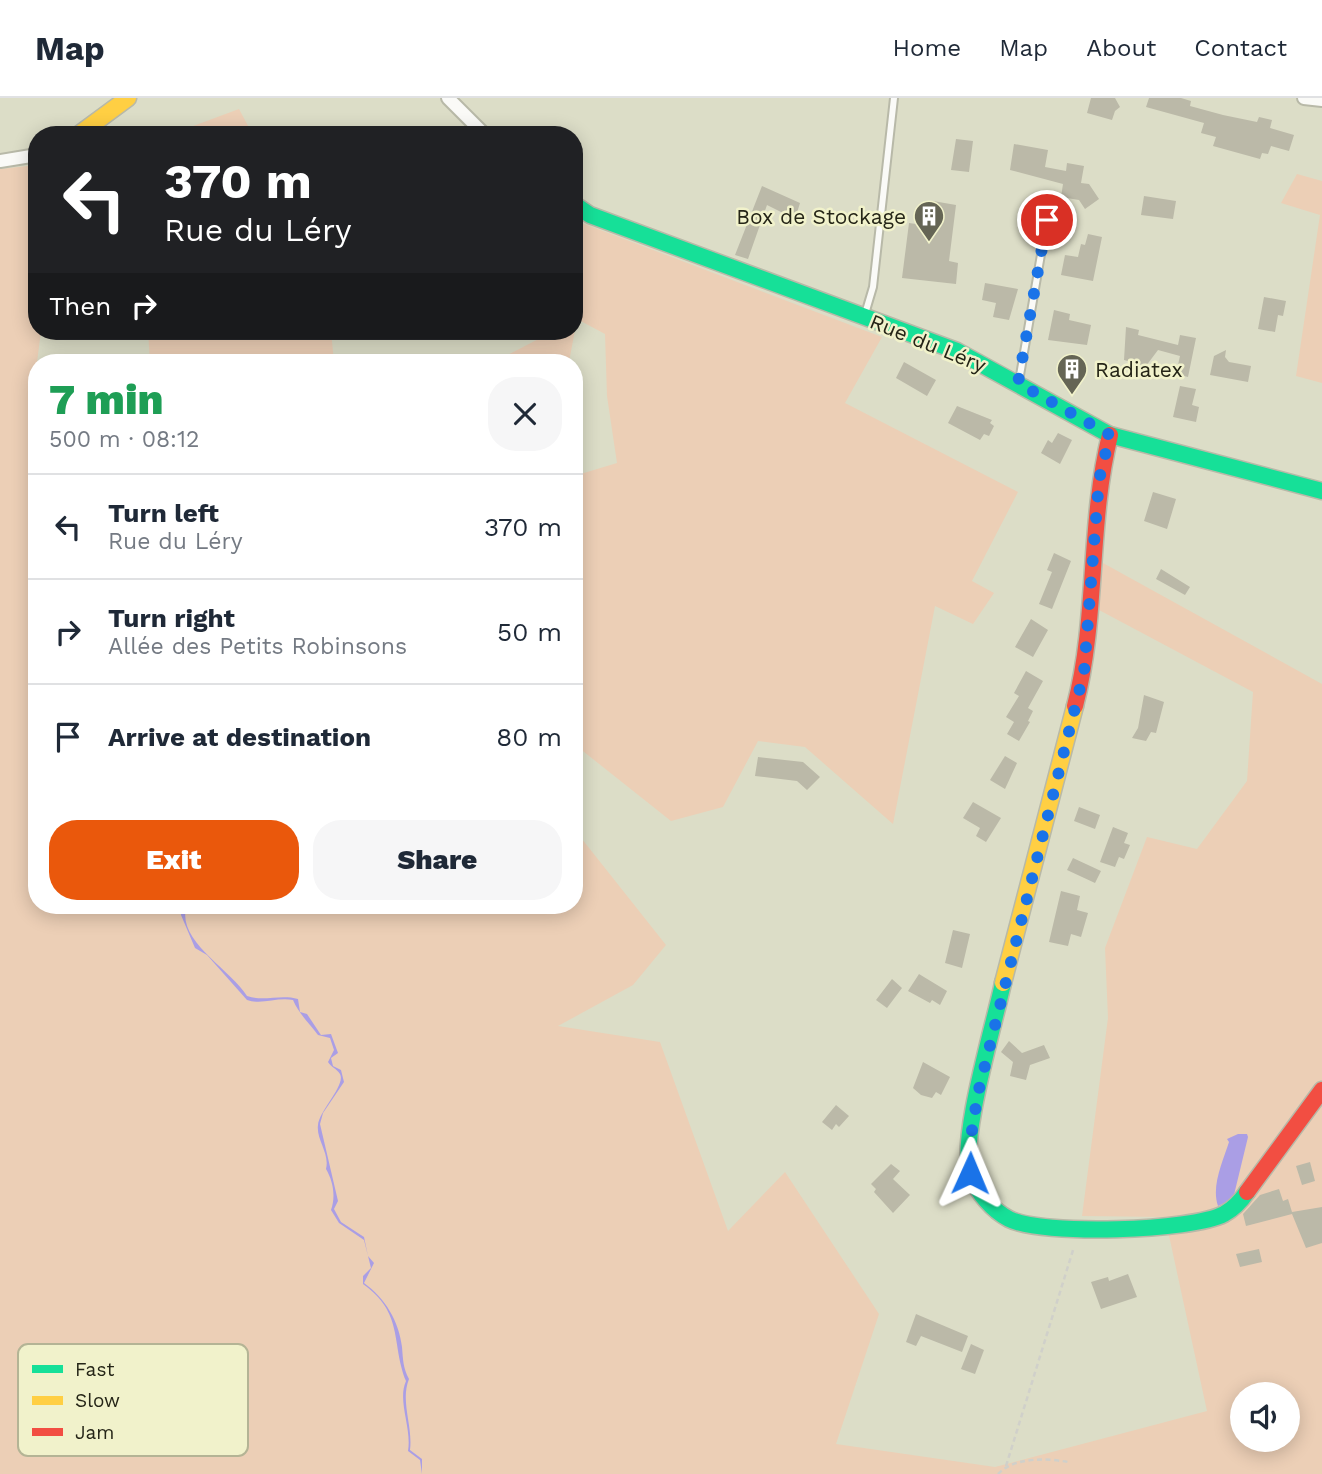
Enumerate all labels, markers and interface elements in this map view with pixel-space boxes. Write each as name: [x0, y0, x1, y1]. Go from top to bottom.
text: Map: [35, 29, 105, 68]
text: Home: [893, 34, 961, 62]
text: Map: [999, 34, 1048, 62]
text: About: [1086, 34, 1156, 62]
text: Contact: [1194, 34, 1287, 62]
text: 370 m: [164, 152, 312, 210]
icon: left: [49, 154, 140, 245]
pin: [1017, 190, 1077, 250]
building icon: Box de Stockage: [912, 199, 946, 243]
icon: arrive: [1028, 201, 1066, 239]
place label: Box de Stockage: [736, 204, 906, 229]
text: Rue du Léry: [164, 211, 351, 249]
icon: right: [125, 287, 163, 325]
text: Then: [49, 291, 111, 321]
street label: Rue du Léry: [866, 308, 990, 378]
building icon: Radiatex: [1055, 352, 1089, 396]
place label: Radiatex: [1095, 357, 1183, 382]
text: 7 min: [49, 375, 164, 424]
button: close: [488, 377, 562, 451]
text: 500 m · 08:12: [49, 426, 199, 453]
text: Turn left: [108, 498, 219, 528]
icon: left: [49, 508, 87, 546]
text: 370 m: [484, 512, 562, 542]
text: Rue du Léry: [108, 528, 243, 555]
text: Turn right: [108, 603, 235, 633]
icon: right: [49, 613, 87, 651]
text: 50 m: [497, 617, 562, 647]
text: Allée des Petits Robinsons: [108, 633, 407, 660]
icon: arrive: [49, 718, 87, 756]
text: Arrive at destination: [108, 722, 371, 752]
text: 80 m: [496, 722, 562, 752]
button: Exit: [49, 820, 299, 900]
button: Share: [313, 820, 562, 900]
position arrow: [933, 1136, 1007, 1210]
legend: [18, 1344, 248, 1456]
text: Fast: [75, 1358, 114, 1381]
map controls: [1230, 1382, 1300, 1452]
button: sound: [1230, 1382, 1300, 1452]
text: Slow: [75, 1389, 120, 1412]
text: Jam: [75, 1421, 114, 1444]

